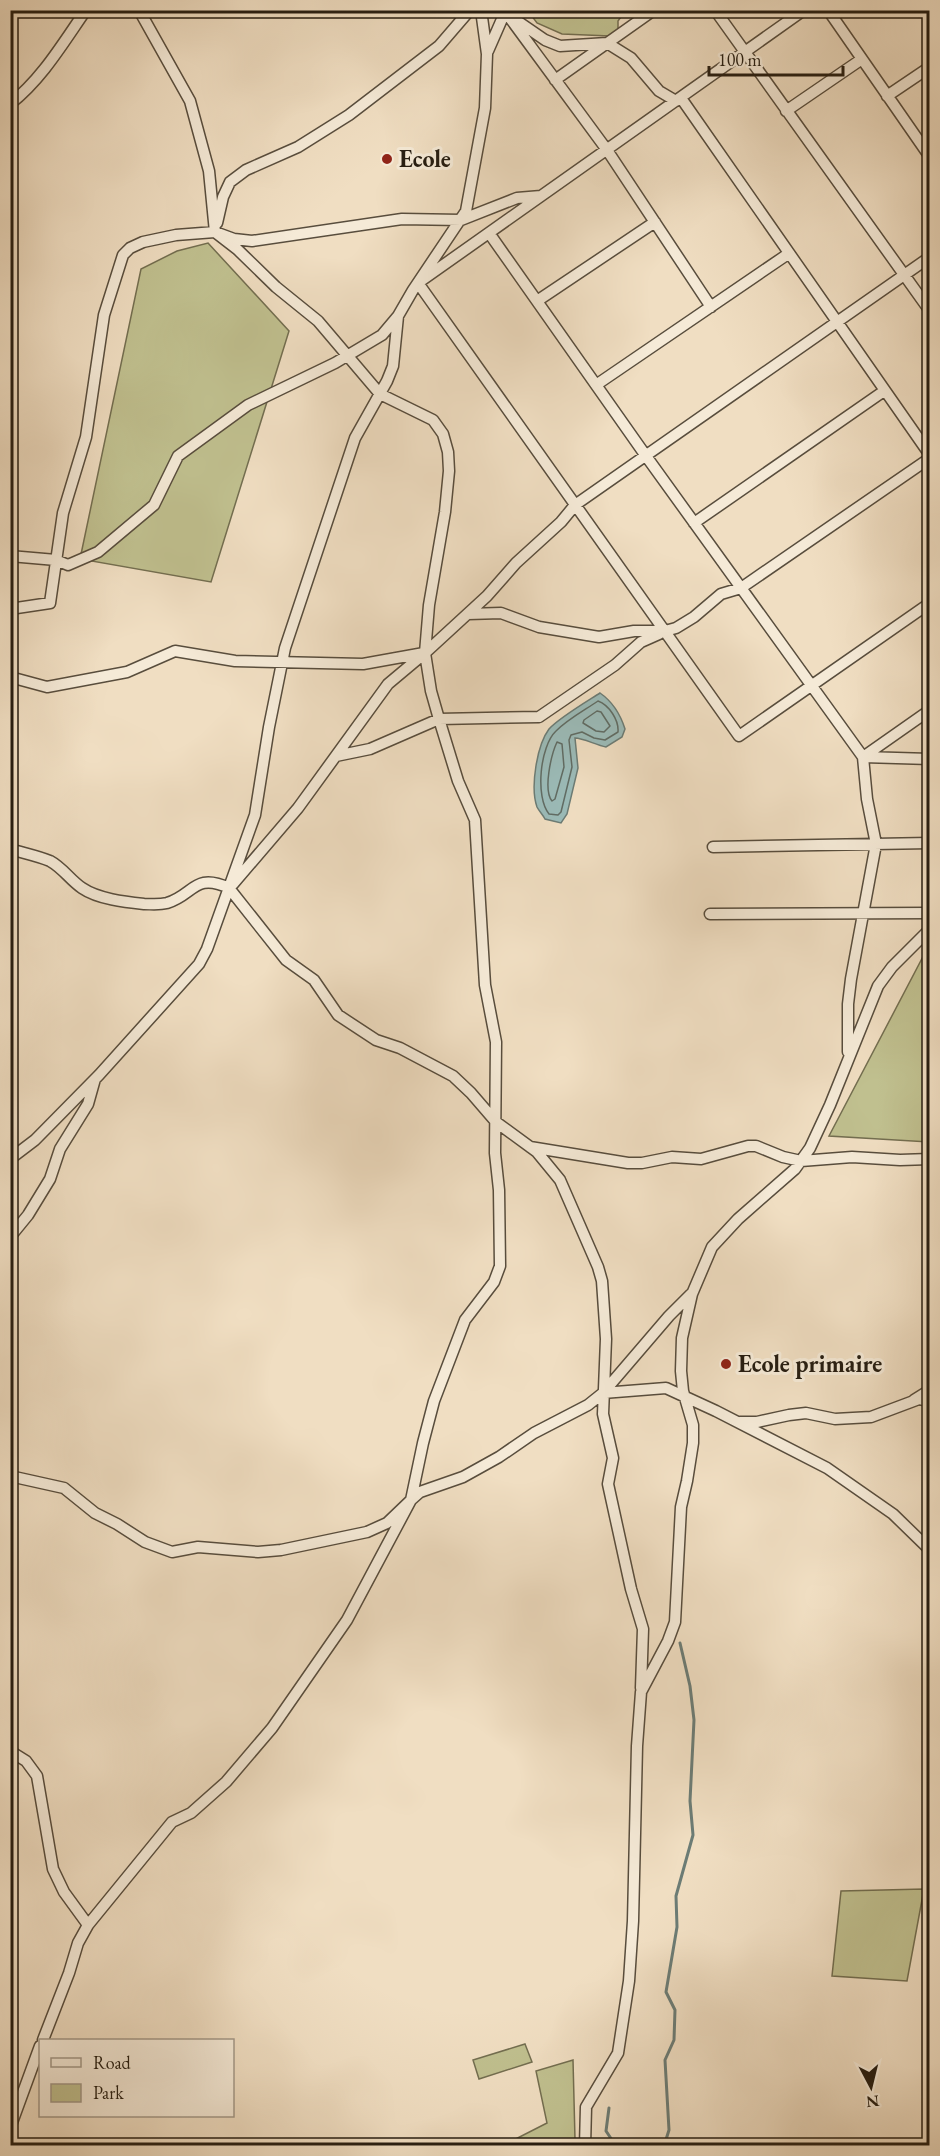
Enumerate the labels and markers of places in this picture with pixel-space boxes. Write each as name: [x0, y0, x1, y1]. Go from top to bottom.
place label: Ecole: [399, 143, 451, 174]
marker: Ecole: [380, 152, 394, 166]
place label: Ecole primaire: [738, 1348, 882, 1379]
marker: Ecole primaire: [719, 1357, 733, 1371]

